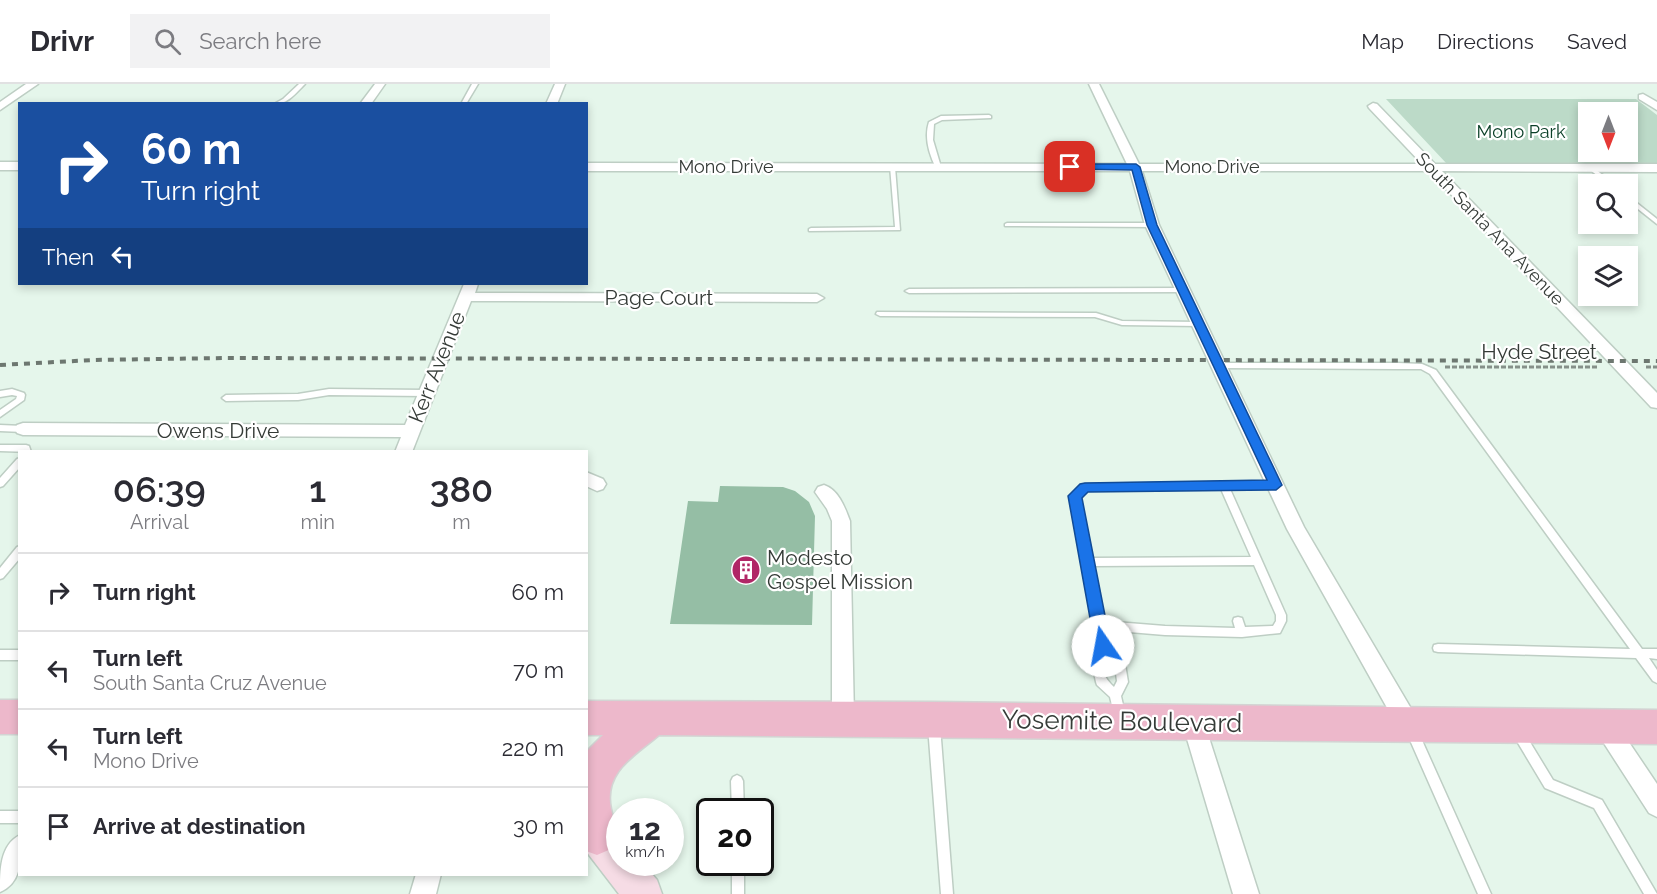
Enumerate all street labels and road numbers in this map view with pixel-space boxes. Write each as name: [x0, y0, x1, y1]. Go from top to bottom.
street label: South Santa Ana Avenue: [1412, 148, 1569, 310]
street label: Mono Drive: [678, 156, 774, 177]
street label: Mono Drive: [1164, 156, 1260, 177]
street label: Page Court: [605, 285, 713, 310]
street label: Kerr Avenue: [403, 308, 470, 426]
street label: Hyde Street: [1481, 339, 1597, 364]
street label: Owens Drive: [157, 418, 279, 443]
street label: Yosemite Boulevard: [1001, 704, 1243, 738]

